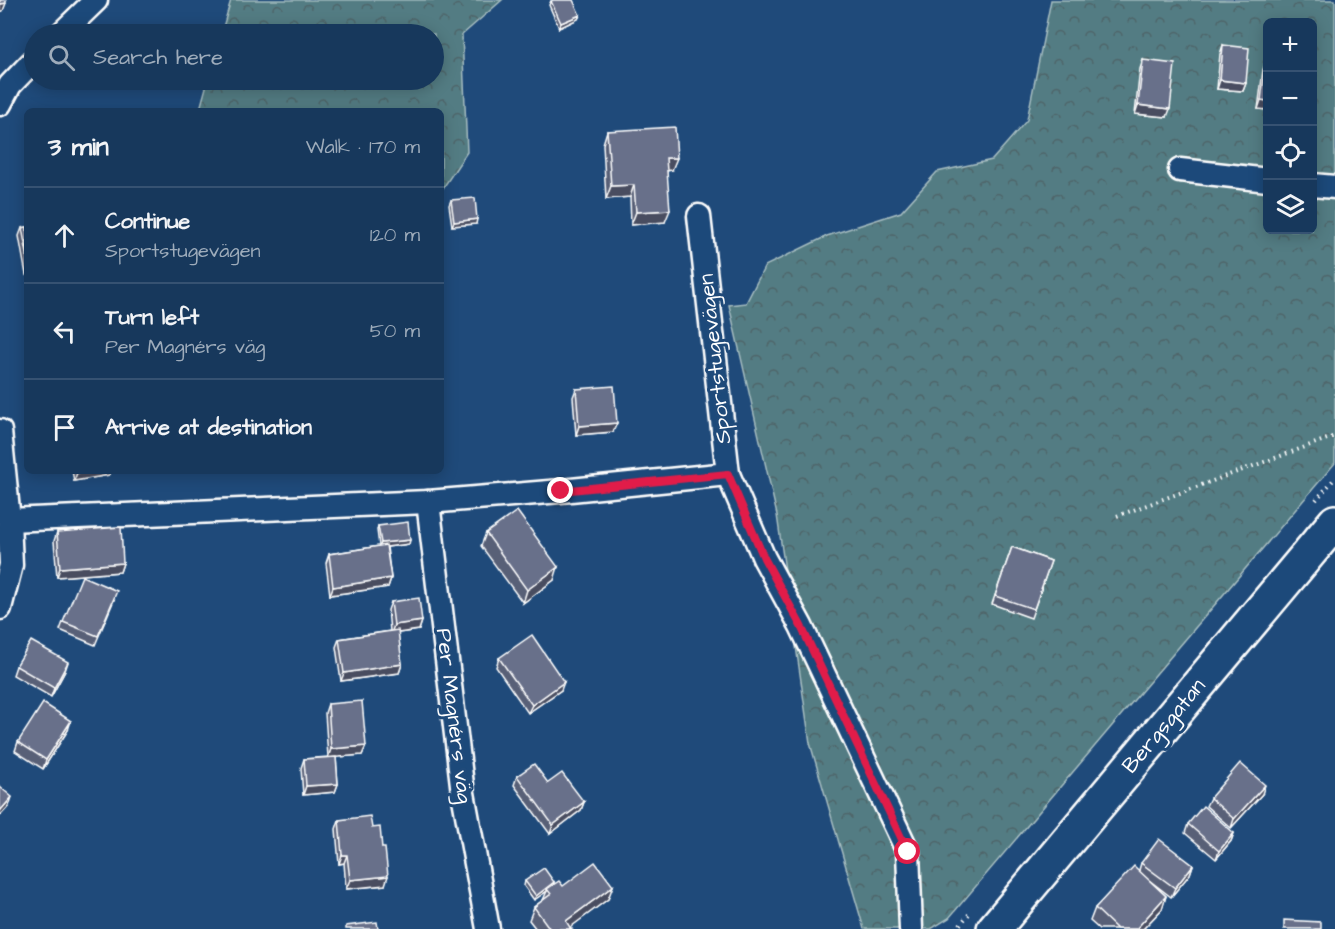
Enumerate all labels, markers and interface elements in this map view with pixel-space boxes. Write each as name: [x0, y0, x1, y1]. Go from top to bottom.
map controls: [1263, 18, 1317, 234]
button: +: [1263, 18, 1317, 72]
search box: [24, 24, 444, 90]
icon: search: [45, 41, 78, 74]
text: Search here: [93, 42, 223, 73]
button: −: [1263, 72, 1317, 126]
button: locate: [1263, 126, 1317, 180]
text: 3 min: [48, 129, 109, 165]
text: Walk · 170 m: [306, 133, 420, 161]
button: layers: [1263, 180, 1317, 234]
text: Continue: [105, 206, 190, 237]
icon: ahead: [48, 219, 81, 252]
text: 120 m: [370, 221, 420, 249]
text: Sportstugevägen: [105, 237, 260, 265]
street label: Sportstugevägen: [691, 272, 740, 446]
text: Turn left: [105, 302, 199, 333]
icon: left: [48, 315, 81, 348]
text: 50 m: [370, 317, 420, 345]
text: Per Magnérs väg: [105, 333, 265, 361]
icon: arrive: [48, 411, 81, 444]
text: Arrive at destination: [105, 412, 312, 443]
route end: [547, 477, 573, 503]
street label: Per Magnérs väg: [427, 627, 480, 806]
street label: Bergsgatan: [1115, 672, 1214, 781]
route start: [894, 838, 920, 864]

